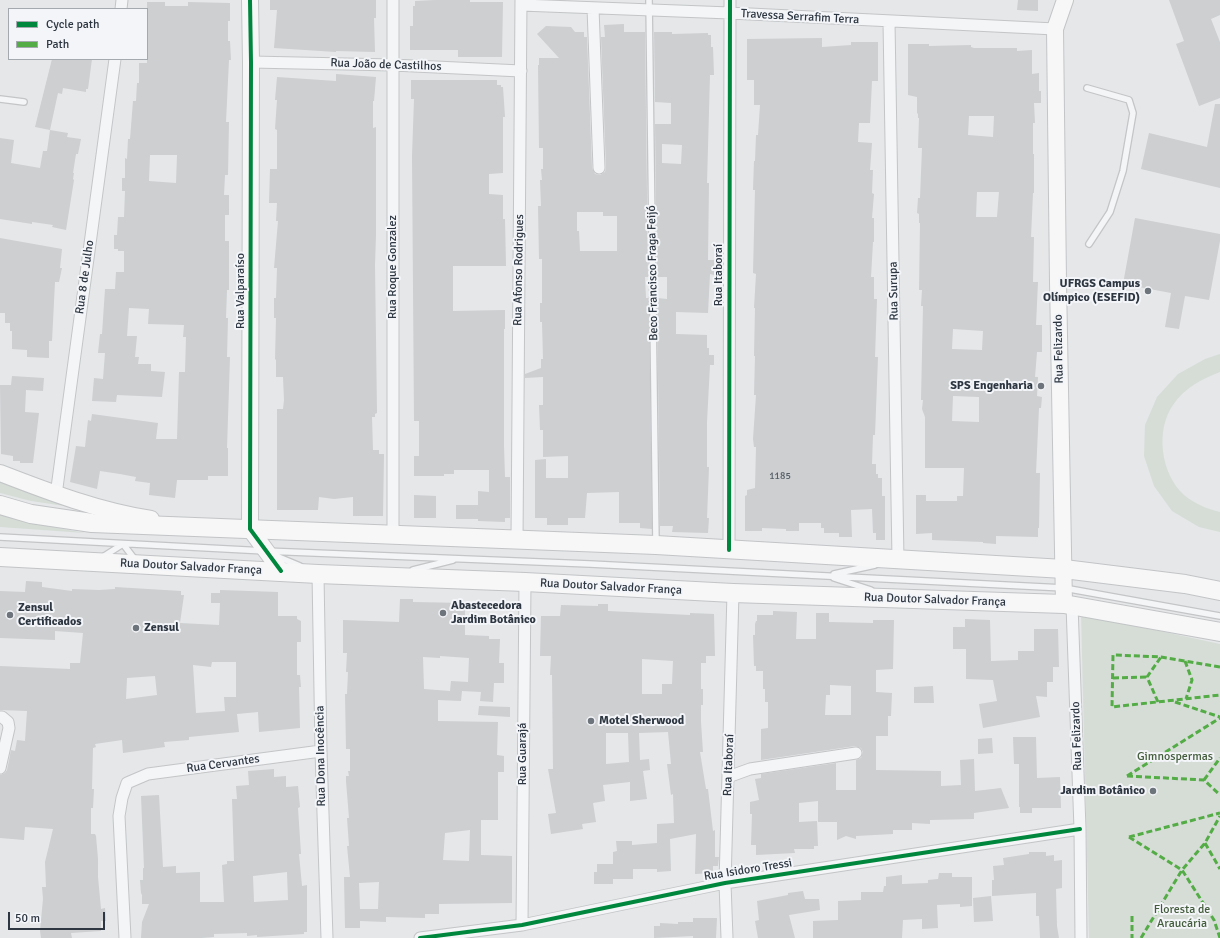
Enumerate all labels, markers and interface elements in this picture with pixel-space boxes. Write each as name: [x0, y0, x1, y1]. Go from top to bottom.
street label: Travessa Serrafim Terra: [740, 7, 860, 27]
legend: [8, 8, 148, 60]
text: Cycle path: [46, 17, 99, 32]
text: Path: [46, 37, 69, 52]
street label: Rua João de Castilhos: [330, 56, 442, 74]
street label: Beco Francisco Fraga Feijó: [645, 205, 661, 341]
street label: Rua Afonso Rodrigues: [511, 214, 527, 326]
street label: Rua Roque Gonzalez: [386, 215, 400, 319]
street label: Rua 8 de Julho: [73, 239, 97, 315]
street label: Rua Itaboraí: [712, 244, 726, 306]
street label: Rua Valparaíso: [234, 253, 248, 329]
street label: Rua Surupa: [886, 261, 902, 321]
place label: UFRGS Campus Olímpico (ESEFID): [1043, 277, 1140, 305]
marker: UFRGS Campus Olímpico (ESEFID): [1143, 286, 1153, 296]
street label: Rua Felizardo: [1051, 314, 1067, 384]
place label: SPS Engenharia: [950, 379, 1033, 393]
marker: SPS Engenharia: [1036, 381, 1046, 391]
house number: 1185: [769, 470, 791, 482]
street label: Rua Doutor Salvador França: [120, 556, 262, 578]
street label: Rua Doutor Salvador França: [540, 576, 682, 598]
street label: Rua Doutor Salvador França: [864, 590, 1006, 610]
place label: Abastecedora Jardim Botânico: [451, 599, 536, 627]
place label: Zensul Certificados: [18, 601, 82, 629]
marker: Abastecedora Jardim Botânico: [438, 608, 448, 618]
marker: Zensul Certificados: [5, 610, 15, 620]
place label: Zensul: [144, 621, 179, 635]
marker: Zensul: [131, 623, 141, 633]
street label: Rua Felizardo: [1069, 701, 1085, 771]
street label: Rua Dona Inocência: [313, 705, 329, 807]
place label: Motel Sherwood: [599, 714, 684, 728]
marker: Motel Sherwood: [586, 716, 596, 726]
street label: Rua Guarajá: [516, 723, 530, 785]
street label: Rua Itaboraí: [721, 734, 737, 796]
park label: Gimnospermas: [1137, 750, 1213, 764]
street label: Rua Cervantes: [186, 752, 260, 776]
place label: Jardim Botânico: [1060, 784, 1145, 798]
marker: Jardim Botânico: [1148, 786, 1158, 796]
street label: Rua Isidoro Tressi: [703, 856, 793, 884]
park label: Floresta de Araucária: [1154, 903, 1210, 931]
scale bar: [10, 904, 107, 930]
text: 50 m: [15, 911, 40, 926]

